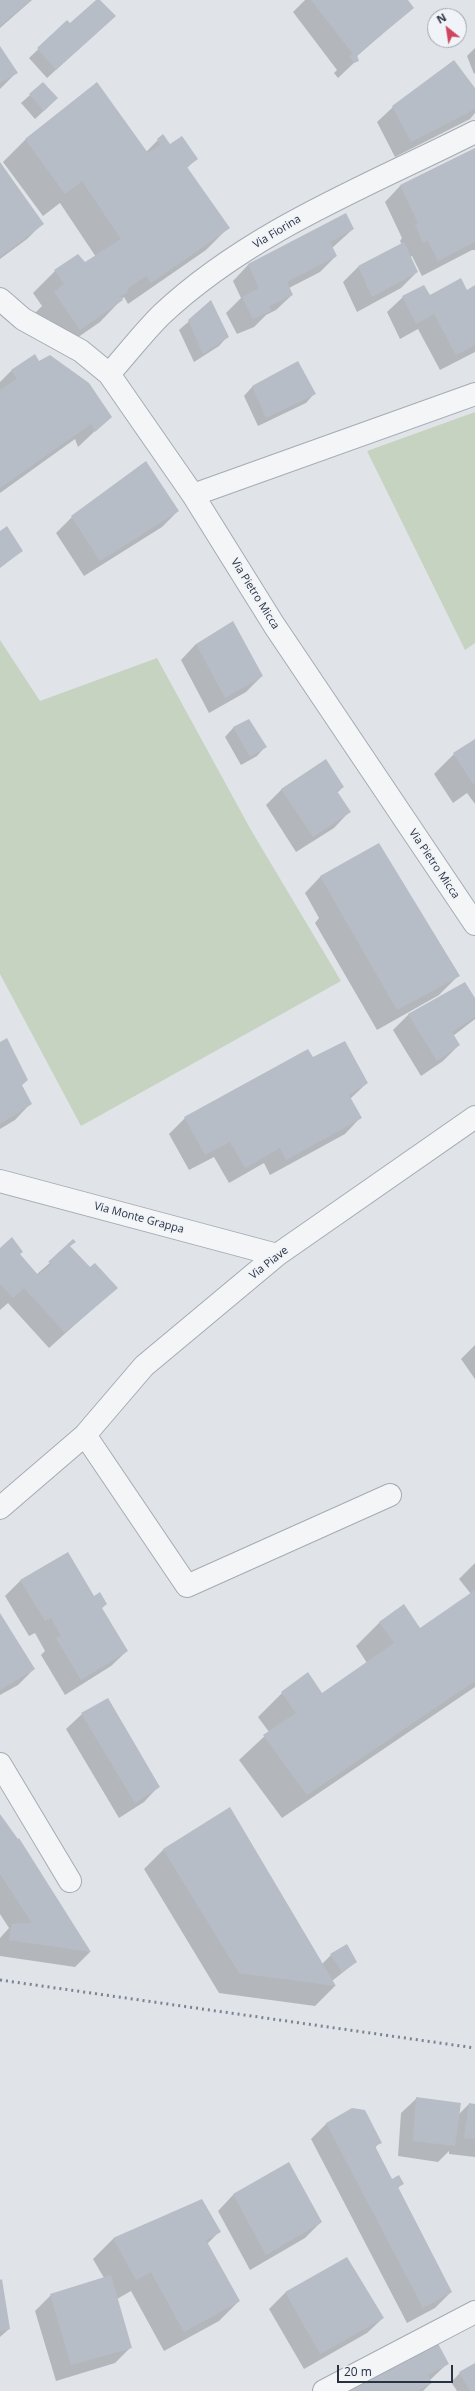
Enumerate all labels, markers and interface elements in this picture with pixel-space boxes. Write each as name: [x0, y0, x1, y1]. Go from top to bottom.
north arrow: [427, 8, 467, 48]
text: N: [434, 9, 449, 27]
street label: Via Fiorina: [251, 213, 303, 251]
street label: Via Pietro Micca: [228, 556, 282, 632]
street label: Via Pietro Micca: [406, 827, 462, 901]
street label: Via Monte Grappa: [93, 1200, 185, 1236]
street label: Via Piave: [247, 1244, 291, 1282]
scale bar: [339, 2357, 455, 2383]
text: 20 m: [344, 2363, 372, 2380]

